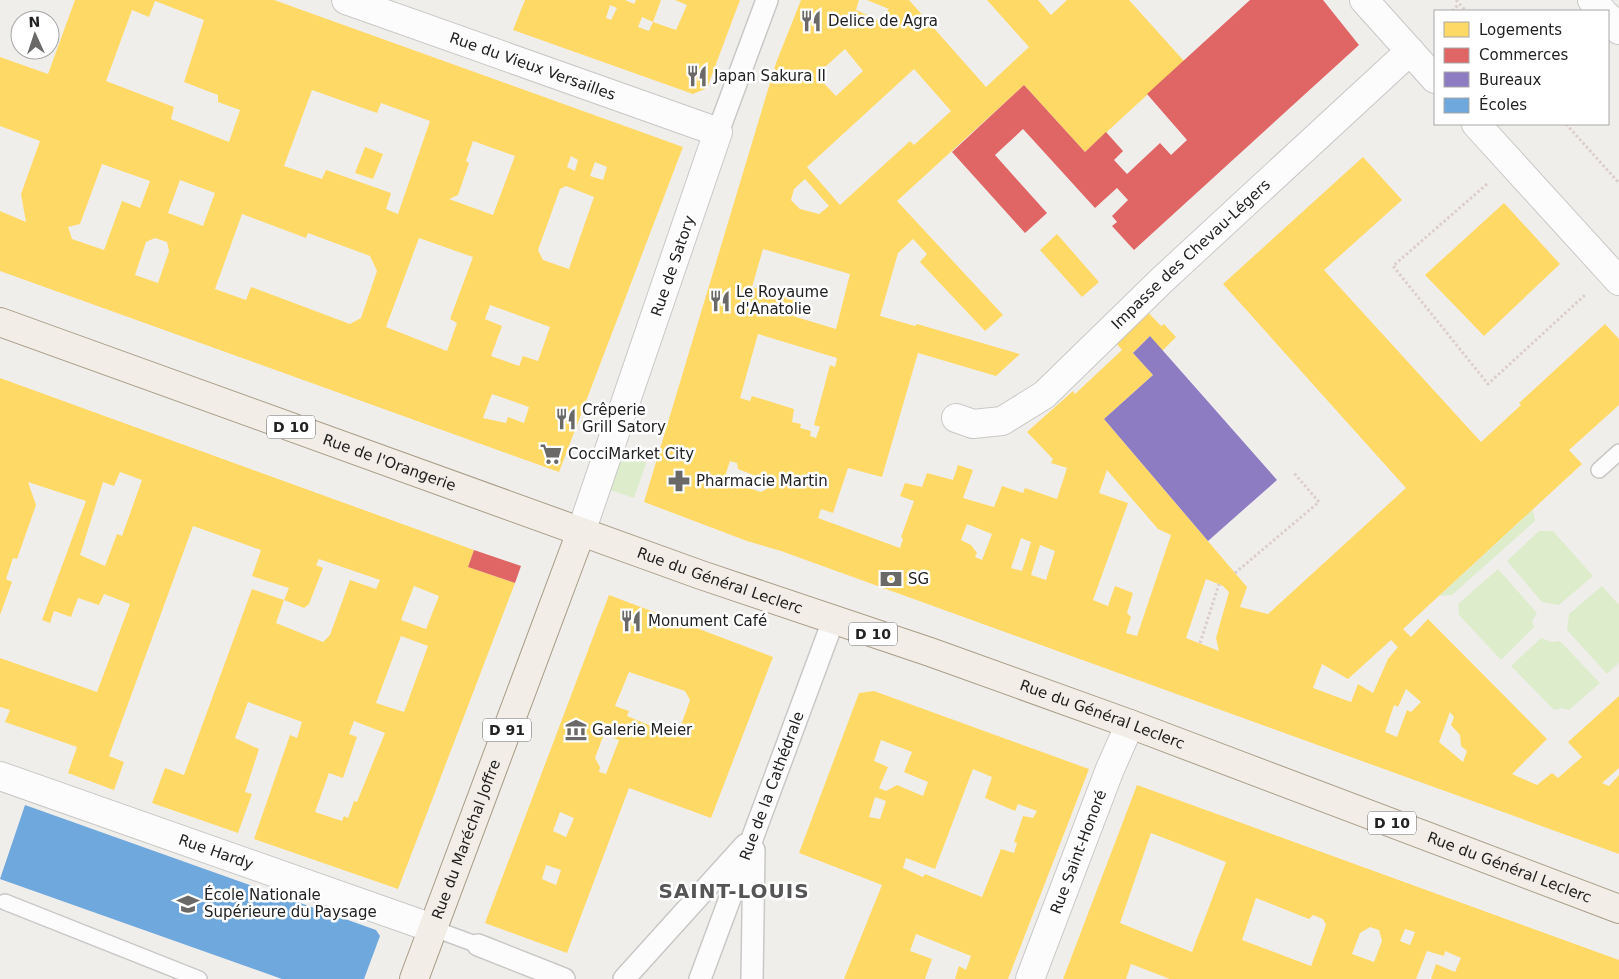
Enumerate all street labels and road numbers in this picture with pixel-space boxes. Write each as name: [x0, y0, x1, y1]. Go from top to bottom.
street label: Rue du Vieux Versailles: [447, 29, 618, 104]
street label: Impasse des Chevau-Légers: [1108, 175, 1274, 333]
street label: Rue de Satory: [647, 213, 699, 319]
road number: D 10: [267, 416, 315, 438]
street label: Rue de l'Orangerie: [320, 430, 458, 495]
street label: Rue du Général Leclerc: [635, 544, 805, 618]
road number: D 10: [849, 622, 897, 646]
street label: Rue du Général Leclerc: [1017, 676, 1187, 753]
street label: Rue de la Cathédrale: [736, 709, 808, 863]
road number: D 91: [483, 718, 531, 742]
street label: Rue du Maréchal Joffre: [428, 757, 504, 922]
street label: Rue Saint-Honoré: [1047, 787, 1110, 916]
road number: D 10: [1368, 811, 1416, 834]
street label: Rue du Général Leclerc: [1425, 828, 1594, 907]
street label: Rue Hardy: [176, 831, 256, 873]

